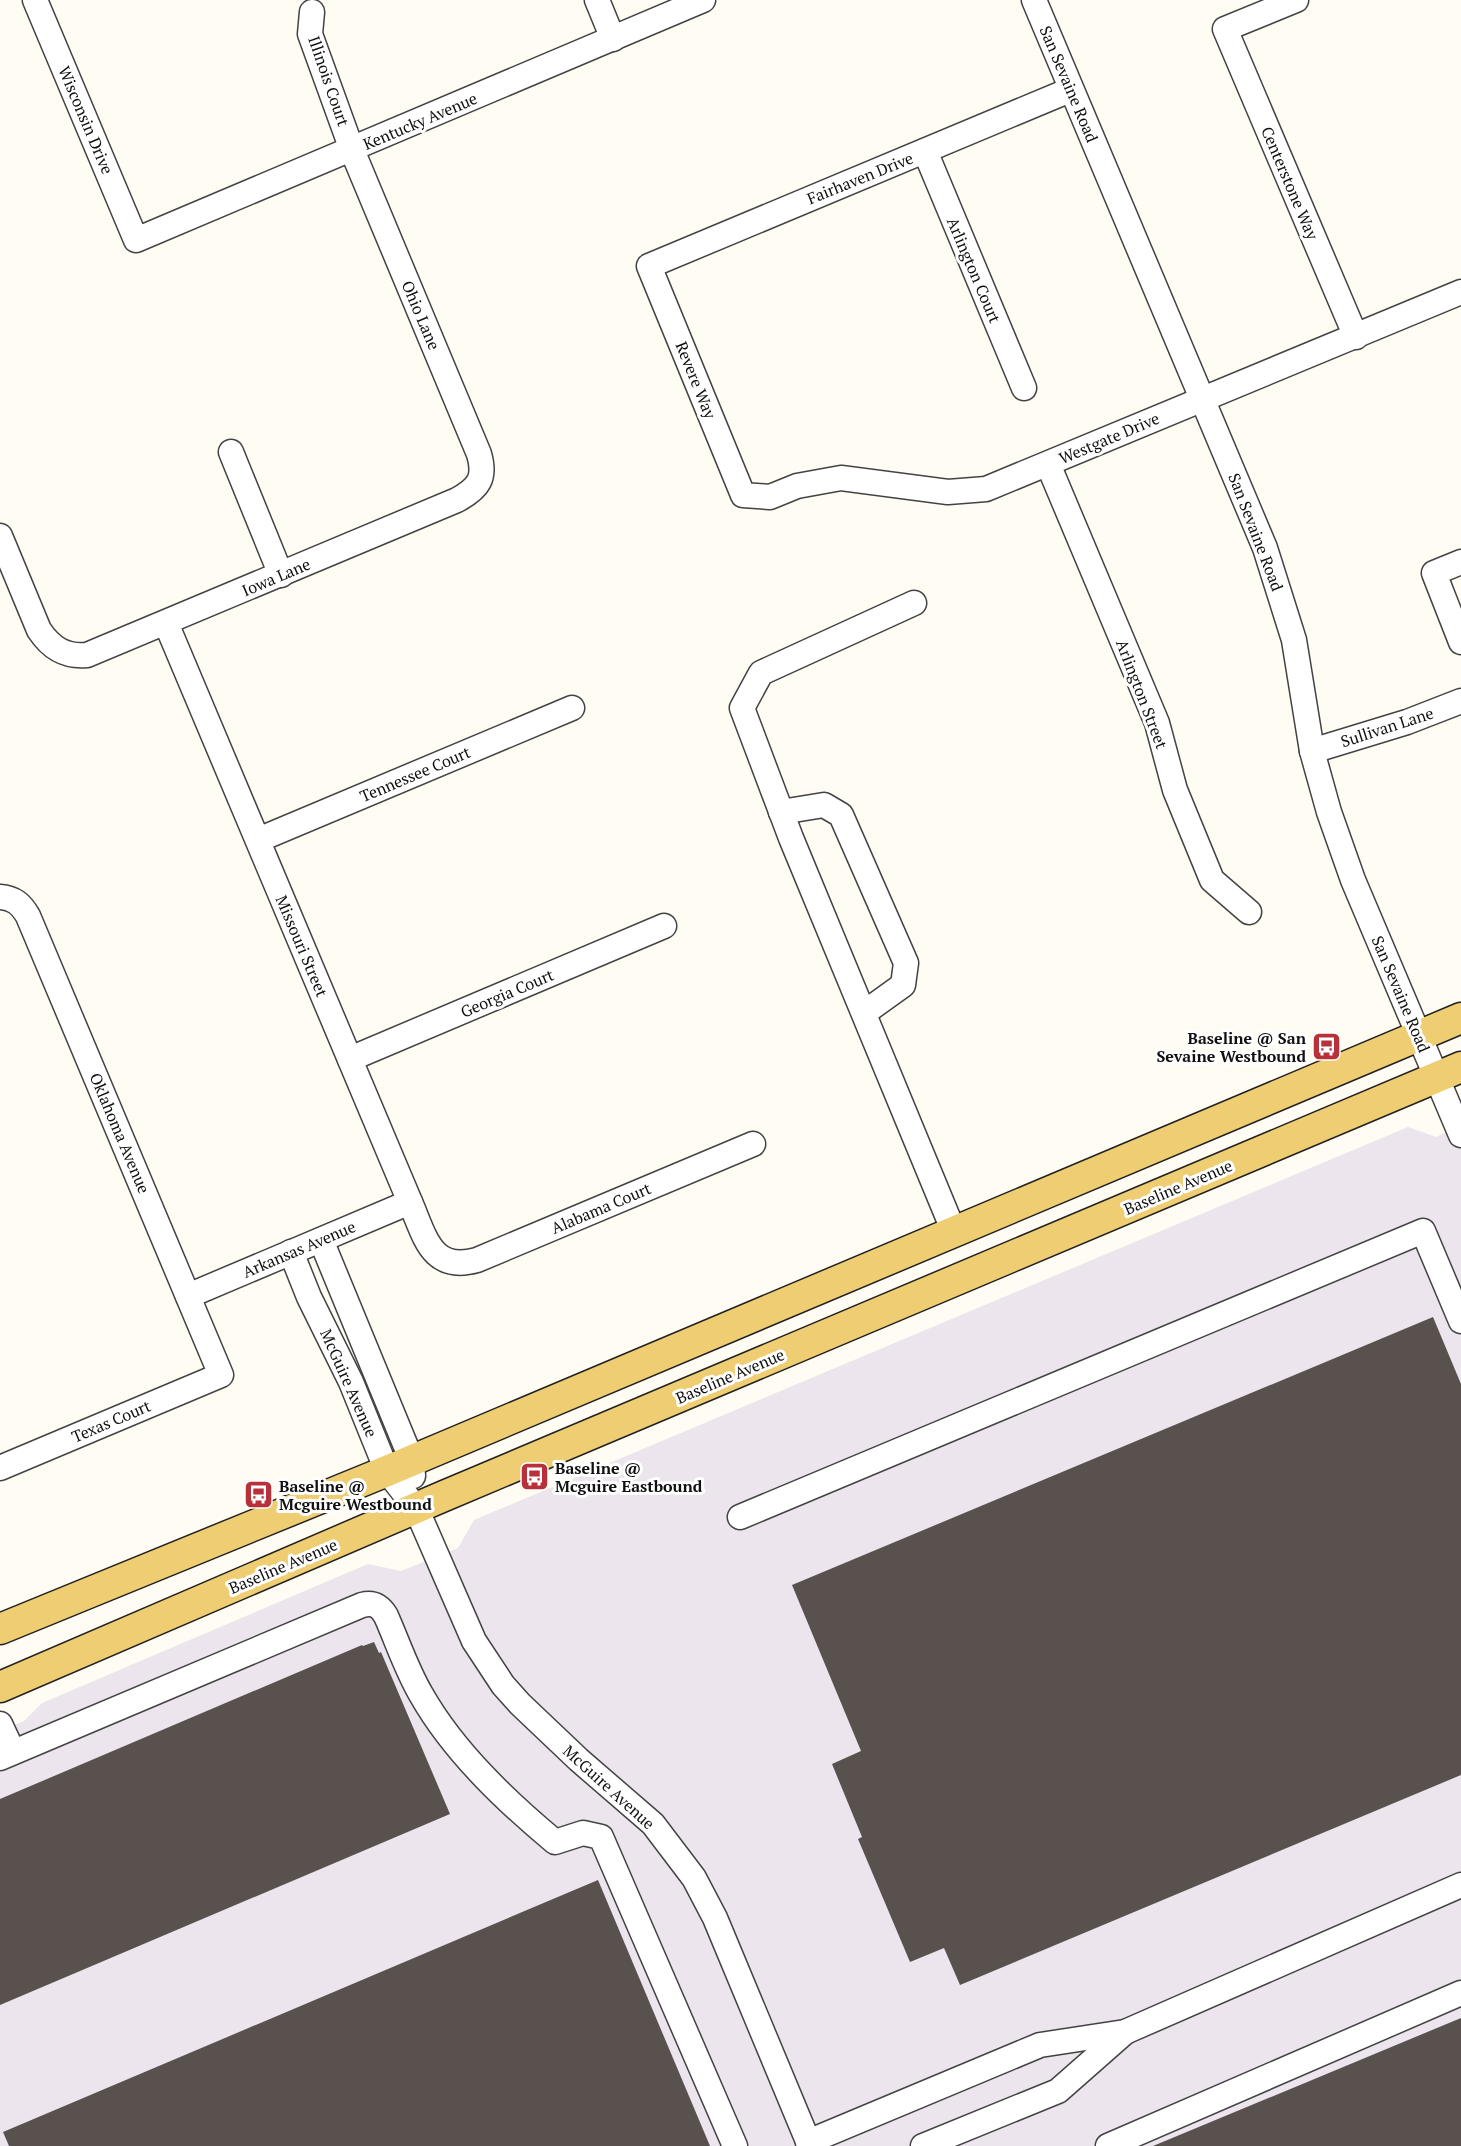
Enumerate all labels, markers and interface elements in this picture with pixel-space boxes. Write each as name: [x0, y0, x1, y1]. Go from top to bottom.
street label: San Sevaine Road: [1035, 22, 1104, 146]
street label: Illinois Court: [303, 33, 355, 129]
street label: Wisconsin Drive: [53, 63, 119, 177]
street label: Kentucky Avenue: [360, 87, 480, 155]
street label: Centerstone Way: [1256, 123, 1324, 244]
street label: Fairhaven Drive: [804, 147, 916, 209]
street label: Arlington Court: [942, 214, 1006, 326]
street label: Ohio Lane: [397, 277, 445, 353]
street label: Revere Way: [671, 338, 722, 423]
street label: Westgate Drive: [1055, 407, 1163, 469]
street label: San Sevaine Road: [1223, 470, 1289, 594]
street label: Iowa Lane: [238, 553, 314, 601]
street label: Arlington Street: [1111, 636, 1173, 752]
street label: Sullivan Lane: [1338, 702, 1436, 752]
street label: Tennessee Court: [356, 741, 474, 807]
street label: Missouri Street: [271, 892, 333, 1000]
street label: San Sevaine Road: [1367, 932, 1436, 1056]
street label: Georgia Court: [457, 963, 557, 1023]
place label: Baseline @ San Sevaine Westbound: [1156, 1027, 1307, 1067]
bus stop icon: Baseline @ San Sevaine Westbound: [1311, 1031, 1343, 1063]
street label: Oklahoma Avenue: [85, 1069, 155, 1197]
street label: Baseline Avenue: [1120, 1154, 1236, 1220]
street label: Alabama Court: [548, 1177, 654, 1239]
street label: Arkansas Avenue: [239, 1215, 359, 1283]
street label: McGuire Avenue: [315, 1325, 383, 1441]
street label: Baseline Avenue: [672, 1343, 788, 1409]
street label: Texas Court: [68, 1394, 154, 1448]
place label: Baseline @ Mcguire Eastbound: [555, 1457, 703, 1497]
bus stop icon: Baseline @ Mcguire Eastbound: [518, 1461, 550, 1493]
place label: Baseline @ Mcguire Westbound: [279, 1475, 432, 1515]
bus stop icon: Baseline @ Mcguire Westbound: [242, 1479, 274, 1511]
street label: Baseline Avenue: [225, 1533, 341, 1599]
street label: McGuire Avenue: [558, 1740, 660, 1834]

